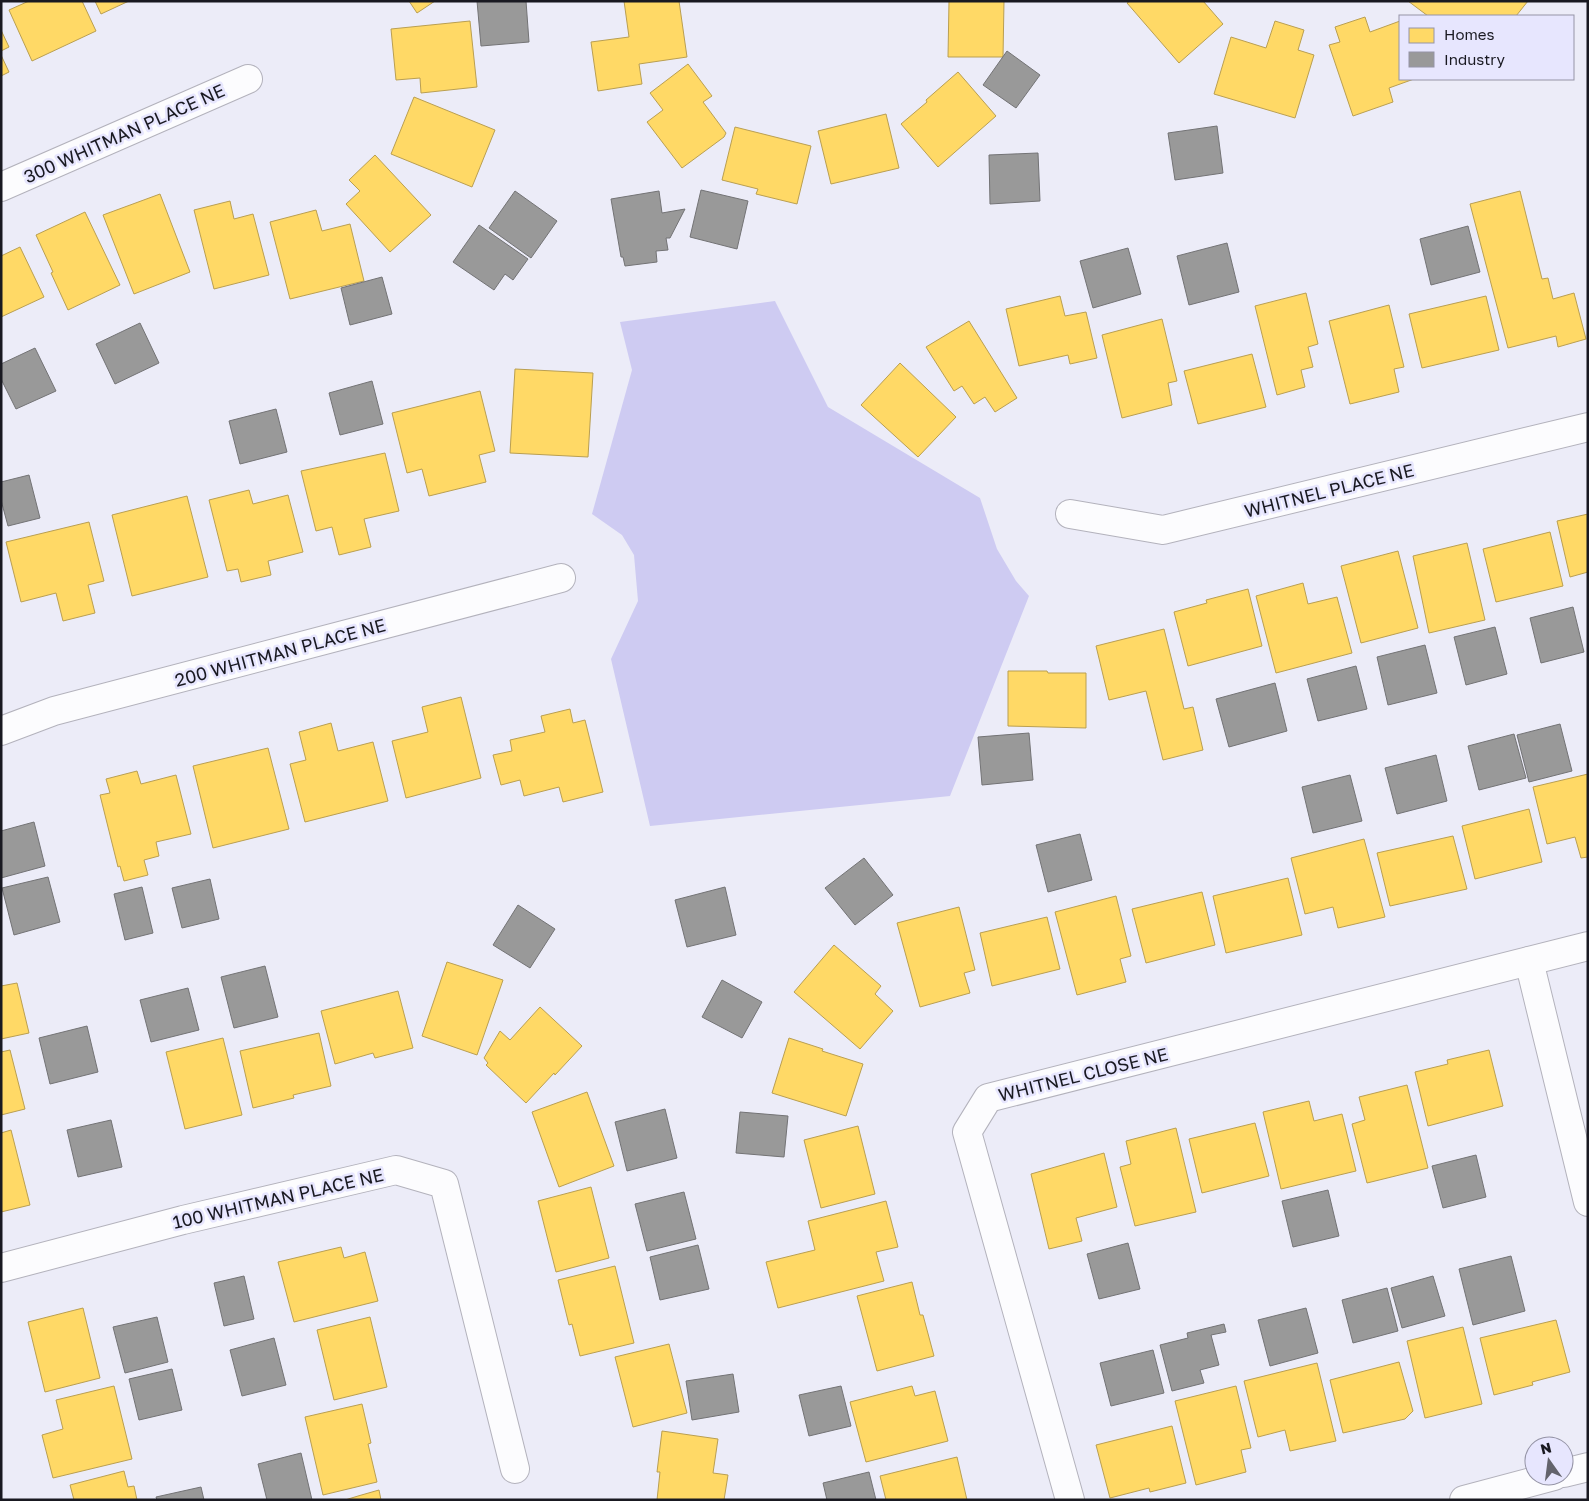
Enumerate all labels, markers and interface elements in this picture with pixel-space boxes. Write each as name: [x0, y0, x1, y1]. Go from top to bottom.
legend: [1399, 15, 1574, 80]
text: Homes: [1444, 25, 1494, 43]
text: Industry: [1444, 50, 1505, 68]
street label: 300 WHITMAN PLACE NE: [20, 79, 228, 187]
street label: WHITNEL PLACE NE: [1242, 458, 1416, 522]
street label: 200 WHITMAN PLACE NE: [172, 613, 388, 691]
street label: WHITNEL CLOSE NE: [996, 1042, 1170, 1106]
street label: 100 WHITMAN PLACE NE: [170, 1163, 386, 1233]
north arrow: [1524, 1436, 1574, 1486]
text: N: [1539, 1438, 1553, 1457]

